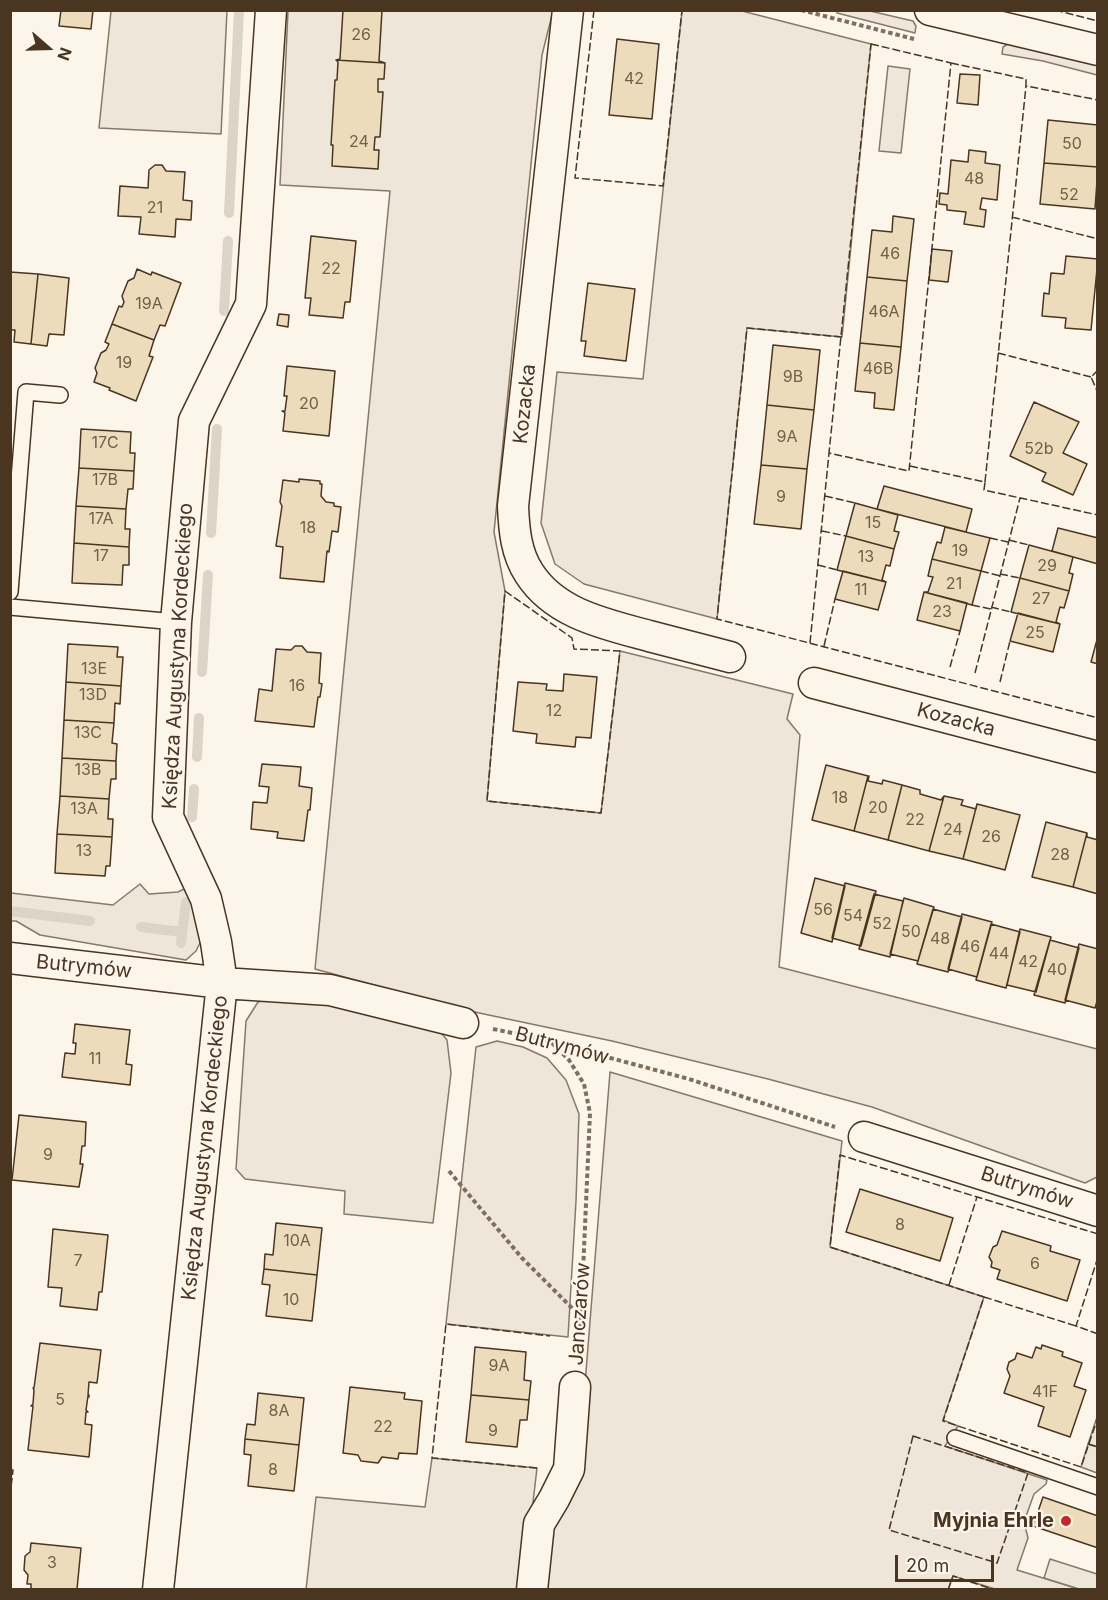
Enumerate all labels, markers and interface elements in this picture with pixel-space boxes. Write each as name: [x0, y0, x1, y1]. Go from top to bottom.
north arrow: [18, 18, 78, 78]
house number: 26: [351, 25, 371, 45]
text: N: [53, 45, 76, 63]
house number: 42: [624, 69, 644, 89]
house number: 24: [349, 132, 369, 152]
house number: 50: [1062, 134, 1082, 154]
house number: 48: [964, 169, 984, 189]
house number: 52: [1059, 185, 1079, 205]
house number: 21: [147, 198, 163, 218]
house number: 46: [880, 244, 900, 264]
house number: 22: [321, 259, 341, 279]
house number: 19A: [135, 294, 163, 314]
house number: 46A: [868, 302, 900, 322]
house number: 19: [116, 353, 132, 373]
house number: 46B: [863, 359, 893, 379]
street label: Kozacka: [509, 363, 541, 445]
house number: 9B: [783, 367, 803, 387]
house number: 20: [299, 394, 319, 414]
house number: 9A: [777, 427, 797, 447]
house number: 17C: [91, 433, 119, 453]
house number: 52b: [1024, 439, 1054, 459]
house number: 17B: [92, 470, 118, 490]
house number: 9: [776, 487, 786, 507]
street label: Księdza Augustyna Kordeckiego: [158, 502, 198, 810]
house number: 17A: [89, 509, 113, 529]
house number: 15: [865, 513, 881, 533]
house number: 18: [300, 518, 316, 538]
house number: 19: [952, 541, 968, 561]
house number: 17: [93, 546, 109, 566]
house number: 13: [858, 547, 874, 567]
house number: 29: [1037, 556, 1057, 576]
house number: 21: [946, 574, 962, 594]
house number: 11: [854, 580, 868, 600]
house number: 27: [1032, 589, 1050, 609]
house number: 23: [932, 602, 952, 622]
house number: 25: [1025, 623, 1045, 643]
house number: 13E: [81, 659, 107, 679]
house number: 16: [289, 676, 305, 696]
house number: 13D: [79, 685, 107, 705]
street label: Kozacka: [914, 698, 998, 742]
house number: 12: [546, 701, 562, 721]
house number: 13C: [74, 723, 102, 743]
house number: 13B: [75, 760, 101, 780]
house number: 18: [832, 788, 848, 808]
house number: 20: [868, 798, 888, 818]
house number: 13A: [70, 799, 98, 819]
house number: 22: [905, 810, 925, 830]
house number: 24: [943, 820, 963, 840]
house number: 26: [981, 827, 1001, 847]
house number: 13: [76, 841, 92, 861]
house number: 28: [1050, 845, 1070, 865]
house number: 56: [813, 900, 833, 920]
house number: 54: [843, 906, 863, 926]
house number: 52: [872, 914, 892, 934]
house number: 50: [901, 922, 921, 942]
house number: 48: [930, 929, 950, 949]
house number: 46: [960, 937, 980, 957]
house number: 44: [989, 944, 1009, 964]
street label: Butrymów: [35, 950, 133, 984]
house number: 42: [1018, 952, 1038, 972]
house number: 40: [1047, 960, 1067, 980]
street label: Księdza Augustyna Kordeckiego: [177, 994, 233, 1302]
street label: Butrymów: [513, 1022, 611, 1070]
house number: 11: [88, 1049, 102, 1069]
house number: 9: [43, 1145, 53, 1165]
street label: Butrymów: [978, 1162, 1076, 1214]
house number: 8: [895, 1215, 905, 1235]
house number: 10A: [283, 1231, 311, 1251]
house number: 7: [73, 1251, 83, 1271]
house number: 6: [1030, 1254, 1040, 1274]
street label: Janczarów: [564, 1262, 596, 1366]
house number: 10: [283, 1290, 299, 1310]
house number: 9A: [489, 1356, 509, 1376]
house number: 41F: [1032, 1382, 1058, 1402]
house number: 5: [55, 1390, 65, 1410]
house number: 8A: [269, 1401, 289, 1421]
house number: 22: [373, 1417, 393, 1437]
house number: 9: [488, 1421, 498, 1441]
house number: 8: [268, 1460, 278, 1480]
place label: Myjnia Ehrle: [933, 1509, 1054, 1533]
marker: Myjnia Ehrle: [1059, 1514, 1073, 1528]
scale bar: [898, 1543, 997, 1581]
house number: 3: [47, 1553, 57, 1573]
text: 20 m: [906, 1555, 949, 1576]

